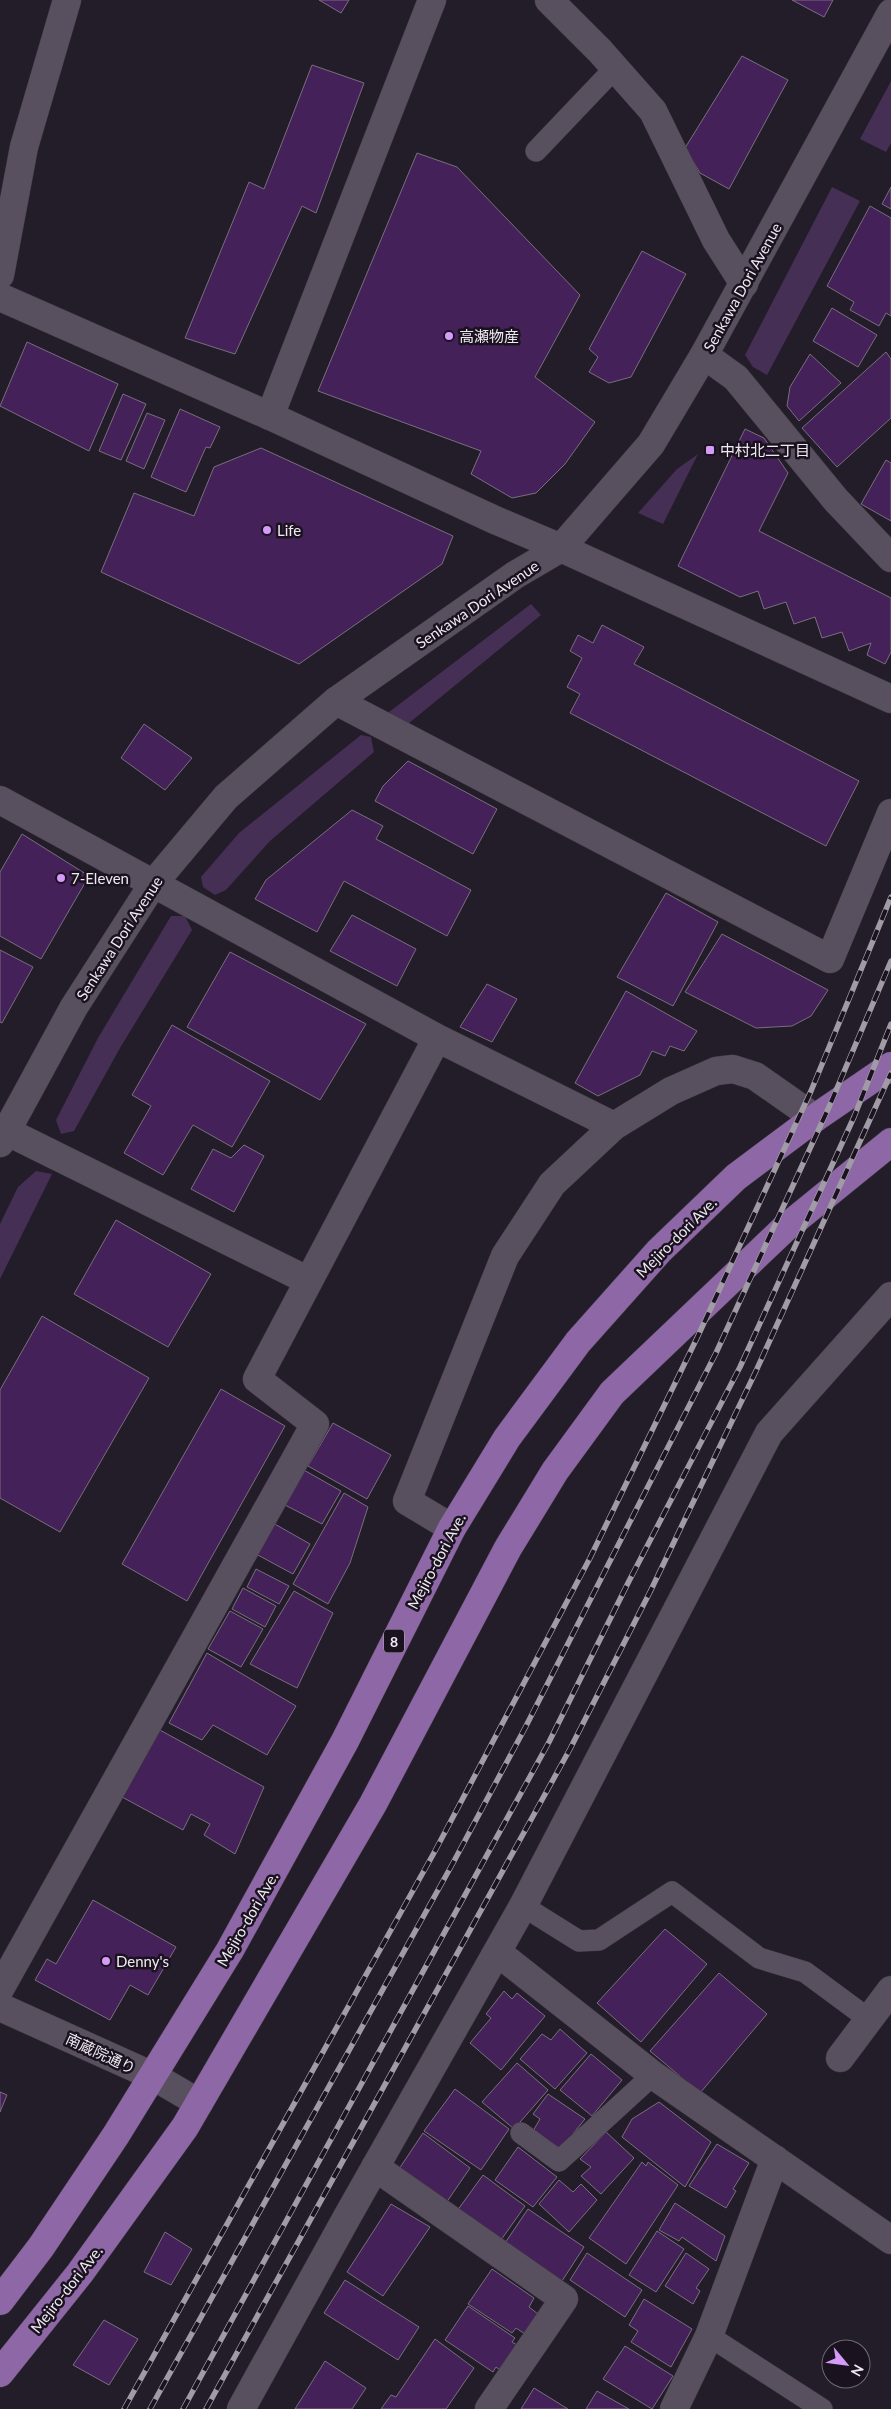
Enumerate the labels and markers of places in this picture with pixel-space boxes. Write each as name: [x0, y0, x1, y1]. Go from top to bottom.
place label: 高瀬物産: [459, 327, 519, 345]
marker: 高瀬物産: [443, 330, 455, 342]
place label: 中村北二丁目: [720, 441, 810, 459]
marker: 中村北二丁目: [704, 444, 716, 456]
place label: Life: [277, 521, 301, 539]
marker: Life: [261, 524, 273, 536]
place label: 7-Eleven: [71, 869, 129, 887]
marker: 7-Eleven: [55, 872, 67, 884]
place label: Denny's: [116, 1952, 169, 1970]
marker: Denny's: [100, 1955, 112, 1967]

